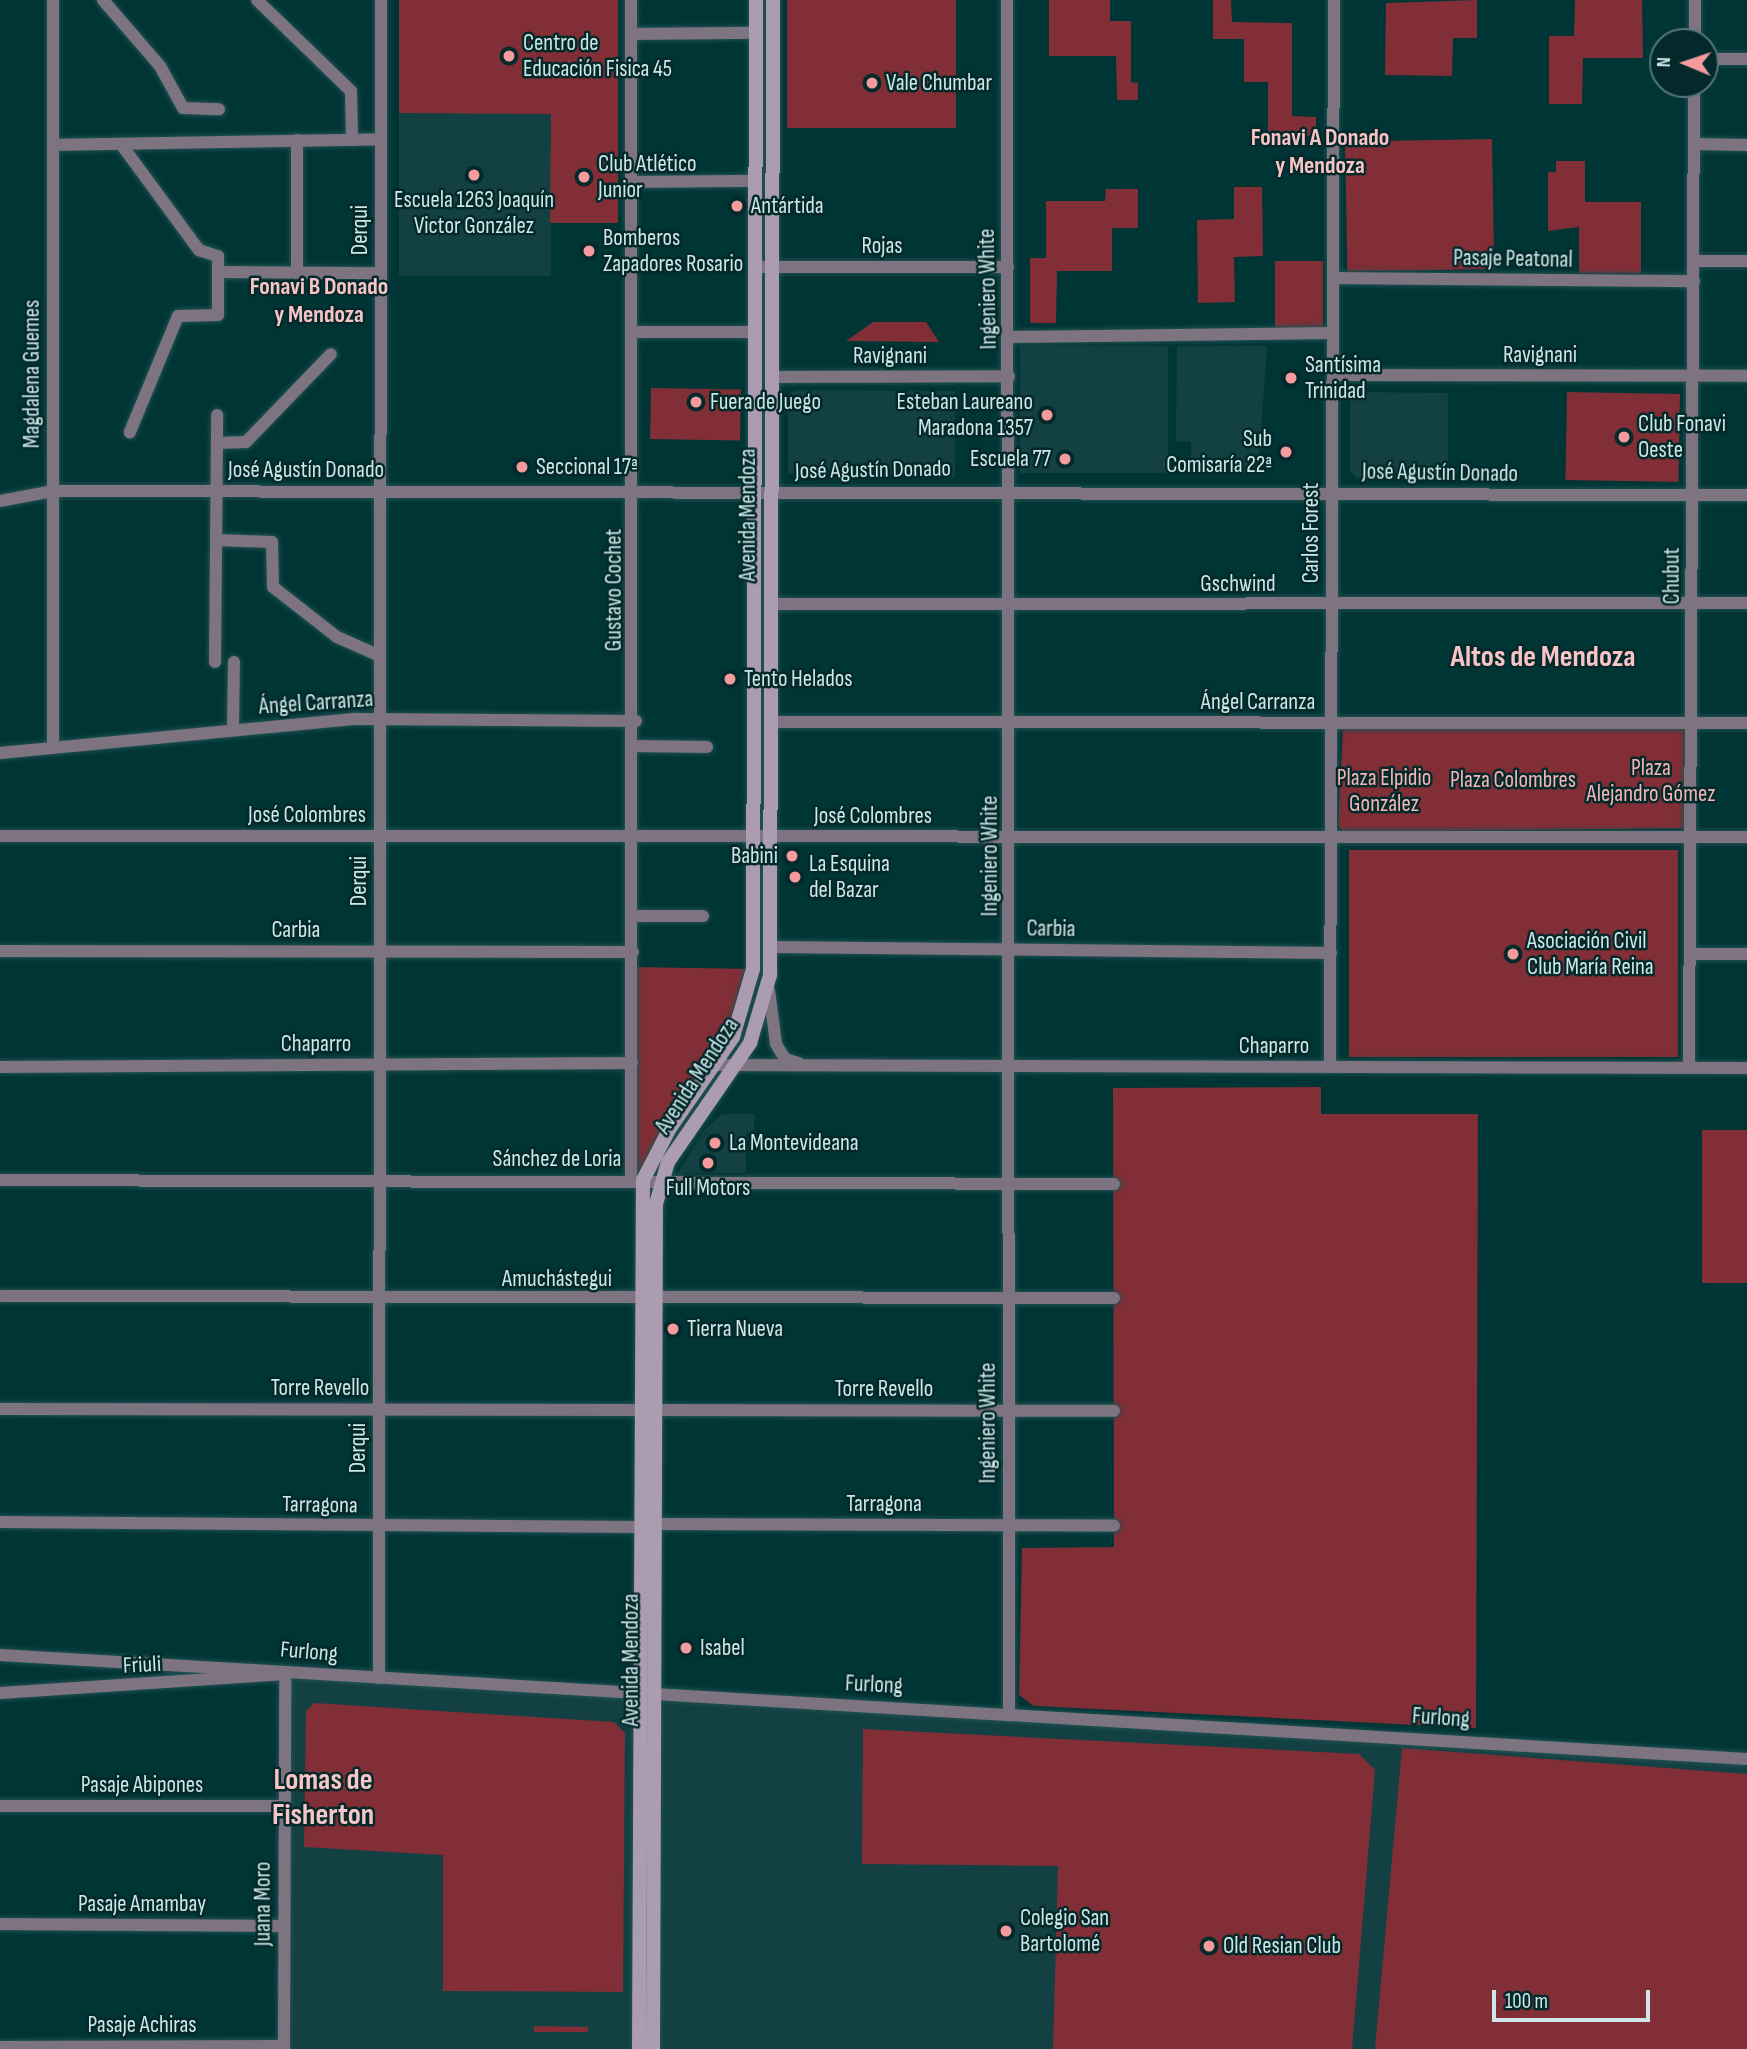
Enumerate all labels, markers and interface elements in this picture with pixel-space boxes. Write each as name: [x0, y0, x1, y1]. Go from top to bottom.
north arrow: [1649, 28, 1719, 98]
place label: Centro de Educación Fisica 45: [523, 29, 672, 83]
marker: Centro de Educación Fisica 45: [501, 48, 517, 64]
text: N: [1653, 57, 1676, 68]
place label: Vale Chumbar: [886, 69, 992, 97]
marker: Vale Chumbar: [864, 75, 880, 91]
district label: Fonavi A Donado y Mendoza: [1251, 124, 1389, 180]
place label: Club Atlético Junior: [598, 150, 697, 204]
marker: Escuela 1263 Joaquín Victor González: [466, 167, 482, 183]
marker: Club Atlético Junior: [576, 169, 592, 185]
place label: Escuela 1263 Joaquín Victor González: [394, 186, 554, 240]
place label: Antártida: [751, 192, 824, 220]
marker: Antártida: [729, 198, 745, 214]
street label: Derqui: [346, 205, 374, 255]
place label: Bomberos Zapadores Rosario: [603, 224, 743, 278]
street label: Ingeniero White: [973, 228, 1003, 350]
street label: Rojas: [861, 232, 903, 260]
marker: Bomberos Zapadores Rosario: [581, 243, 597, 259]
street label: Pasaje Peatonal: [1453, 244, 1573, 274]
district label: Fonavi B Donado y Mendoza: [250, 273, 388, 329]
street label: Magdalena Guemes: [18, 300, 46, 448]
street label: Ravignani: [1503, 341, 1577, 369]
street label: Ravignani: [853, 342, 927, 370]
place label: Santísima Trinidad: [1305, 351, 1381, 405]
marker: Santísima Trinidad: [1283, 370, 1299, 386]
place label: Fuera de Juego: [710, 388, 821, 416]
place label: Esteban Laureano Maradona 1357: [897, 388, 1033, 442]
marker: Fuera de Juego: [688, 394, 704, 410]
marker: Esteban Laureano Maradona 1357: [1039, 407, 1055, 423]
place label: Club Fonavi Oeste: [1638, 410, 1726, 464]
place label: Sub Comisaría 22ª: [1166, 425, 1272, 479]
marker: Club Fonavi Oeste: [1616, 429, 1632, 445]
marker: Sub Comisaría 22ª: [1278, 444, 1294, 460]
place label: Escuela 77: [970, 445, 1051, 473]
street label: Avenida Mendoza: [734, 449, 762, 581]
marker: Escuela 77: [1057, 451, 1073, 467]
place label: Seccional 17ª: [536, 453, 638, 481]
street label: José Agustín Donado: [795, 455, 951, 485]
street label: José Agustín Donado: [228, 456, 384, 484]
street label: José Agustín Donado: [1362, 458, 1518, 488]
marker: Seccional 17ª: [514, 459, 530, 475]
street label: Carlos Forest: [1297, 483, 1325, 583]
street label: Gustavo Cochet: [600, 529, 628, 651]
street label: Chubut: [1658, 548, 1686, 604]
street label: Gschwind: [1200, 570, 1276, 598]
district label: Altos de Mendoza: [1450, 639, 1636, 675]
place label: Tento Helados: [744, 665, 853, 693]
marker: Tento Helados: [722, 671, 738, 687]
street label: Ángel Carranza: [258, 685, 374, 721]
street label: Ángel Carranza: [1201, 688, 1315, 716]
park label: Plaza Alejandro Gómez: [1587, 754, 1715, 808]
park label: Plaza Elpidio González: [1337, 764, 1431, 818]
park label: Plaza Colombres: [1450, 766, 1576, 794]
street label: Ingeniero White: [976, 796, 1004, 916]
street label: José Colombres: [248, 801, 366, 829]
street label: José Colombres: [814, 802, 932, 830]
place label: Babini: [731, 842, 778, 870]
marker: Babini: [784, 848, 800, 864]
place label: La Esquina del Bazar: [809, 850, 890, 904]
street label: Derqui: [345, 856, 373, 906]
marker: La Esquina del Bazar: [787, 869, 803, 885]
street label: Carbia: [1026, 915, 1076, 943]
street label: Carbia: [272, 916, 320, 944]
place label: Asociación Civil Club María Reina: [1527, 927, 1654, 981]
marker: Asociación Civil Club María Reina: [1505, 946, 1521, 962]
street label: Avenida Mendoza: [649, 1013, 745, 1139]
street label: Chaparro: [281, 1030, 351, 1058]
street label: Chaparro: [1239, 1032, 1309, 1060]
place label: La Montevideana: [729, 1129, 859, 1157]
marker: La Montevideana: [707, 1135, 723, 1151]
street label: Sánchez de Loria: [493, 1145, 621, 1173]
marker: Full Motors: [700, 1155, 716, 1171]
place label: Full Motors: [666, 1174, 750, 1202]
street label: Amuchástegui: [502, 1265, 612, 1293]
place label: Tierra Nueva: [687, 1315, 783, 1343]
marker: Tierra Nueva: [665, 1321, 681, 1337]
street label: Ingeniero White: [974, 1363, 1002, 1483]
street label: Torre Revello: [271, 1374, 369, 1402]
street label: Torre Revello: [835, 1375, 933, 1403]
street label: Derqui: [344, 1423, 372, 1473]
street label: Tarragona: [846, 1490, 922, 1518]
street label: Tarragona: [282, 1491, 358, 1519]
street label: Avenida Mendoza: [617, 1594, 645, 1726]
place label: Isabel: [700, 1634, 745, 1662]
street label: Furlong: [279, 1636, 339, 1668]
marker: Isabel: [678, 1640, 694, 1656]
street label: Friuli: [122, 1650, 162, 1680]
street label: Furlong: [844, 1670, 904, 1700]
street label: Furlong: [1411, 1702, 1471, 1734]
district label: Lomas de Fisherton: [272, 1762, 374, 1832]
street label: Pasaje Abipones: [81, 1771, 203, 1799]
street label: Juana Moro: [249, 1862, 277, 1946]
street label: Pasaje Amambay: [78, 1890, 206, 1918]
place label: Colegio San Bartolomé: [1020, 1904, 1109, 1958]
marker: Colegio San Bartolomé: [998, 1923, 1014, 1939]
place label: Old Resian Club: [1223, 1932, 1341, 1960]
marker: Old Resian Club: [1201, 1938, 1217, 1954]
scale bar: [1495, 1976, 1652, 2020]
text: 100 m: [1505, 1989, 1548, 2014]
street label: Pasaje Achiras: [87, 2011, 197, 2039]

